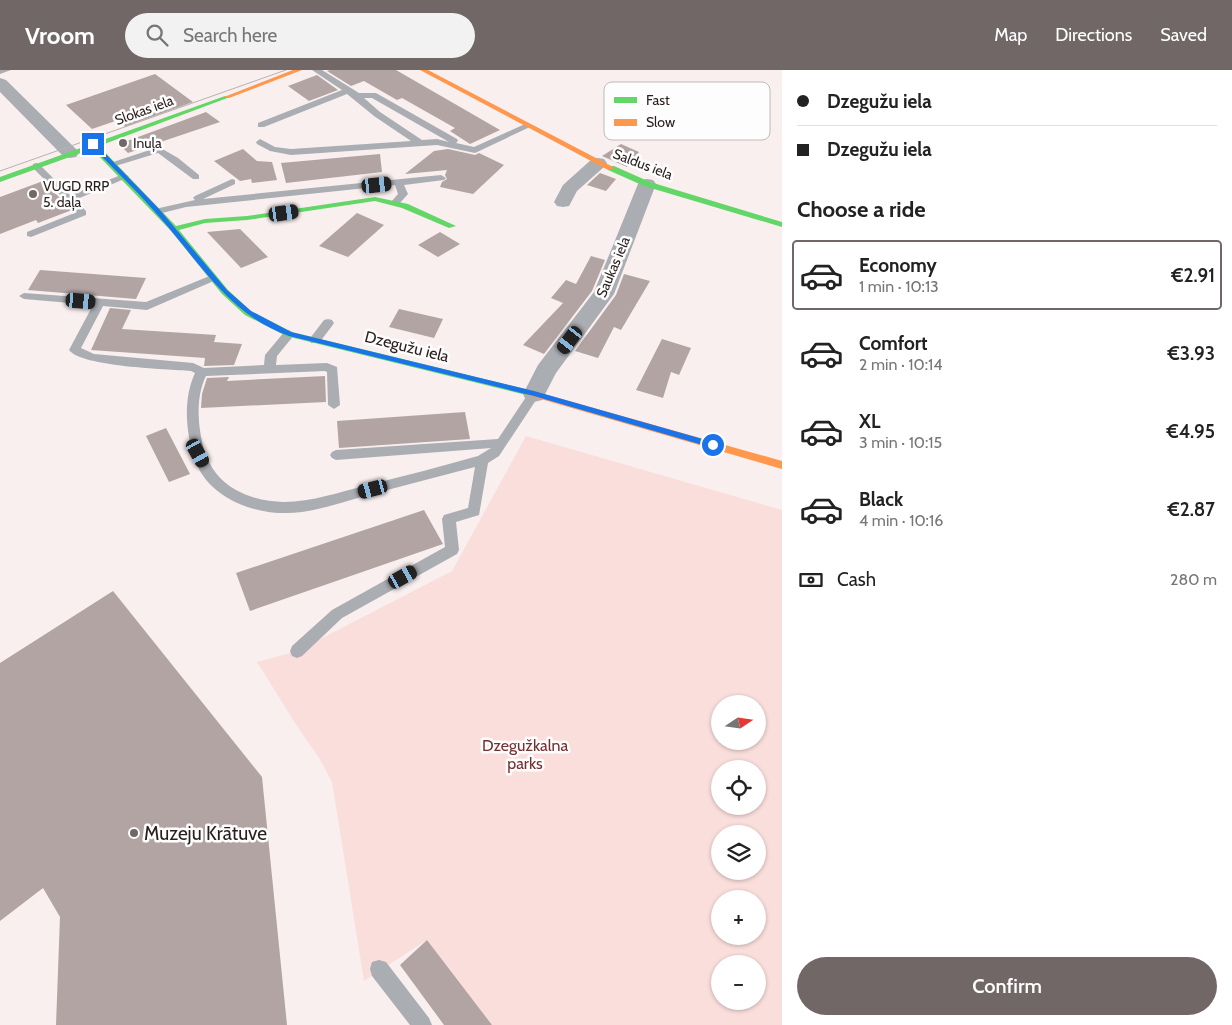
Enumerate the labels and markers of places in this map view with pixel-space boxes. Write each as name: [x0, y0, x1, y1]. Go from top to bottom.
place label: Inuļa: [133, 134, 162, 152]
marker: Inuļa: [117, 137, 129, 149]
place label: VUGD RRP 5. daļa: [43, 177, 109, 211]
marker: VUGD RRP 5. daļa: [27, 188, 39, 200]
place label: Muzeju Krātuve: [144, 822, 267, 845]
marker: Muzeju Krātuve: [128, 827, 140, 839]

